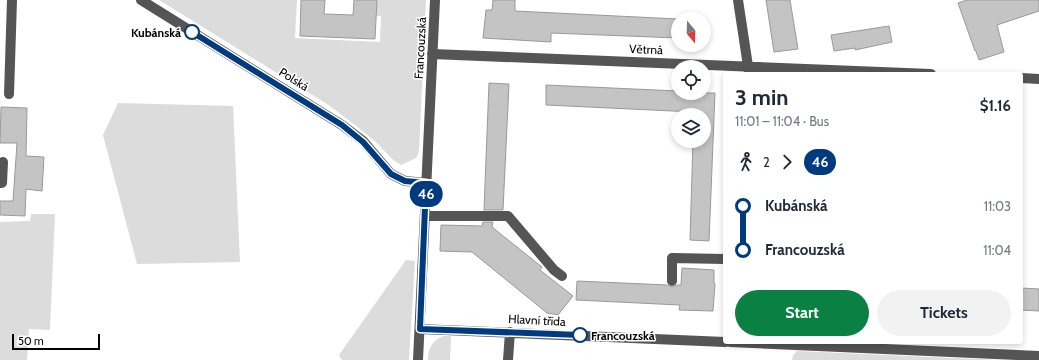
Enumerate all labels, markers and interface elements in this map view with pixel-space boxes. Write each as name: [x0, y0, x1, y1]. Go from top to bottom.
north arrow: [671, 12, 711, 52]
map controls: [671, 12, 711, 148]
street label: Francouzská: [411, 16, 429, 79]
marker: Kubánská: [184, 24, 200, 40]
place label: Kubánská: [131, 25, 181, 40]
street label: Větrná: [629, 41, 663, 57]
button: locate: [671, 60, 711, 100]
street label: Polská: [276, 64, 312, 94]
text: 3 min: [735, 84, 788, 111]
text: $1.16: [980, 97, 1011, 115]
button: layers: [671, 108, 711, 148]
text: 11:01 – 11:04 · Bus: [735, 113, 829, 129]
icon: walk: [735, 151, 757, 173]
icon: forward: [776, 151, 798, 173]
text: 46: [812, 153, 828, 171]
text: 2: [763, 154, 770, 170]
line badge: 46: [408, 181, 444, 207]
text: 46: [418, 185, 434, 203]
text: Kubánská: [765, 197, 828, 215]
text: 11:03: [984, 198, 1011, 214]
text: Francouzská: [765, 241, 845, 259]
text: 11:04: [983, 242, 1011, 258]
button: Start: [735, 290, 869, 336]
button: Tickets: [877, 290, 1011, 336]
street label: Hlavní třída: [508, 311, 566, 329]
marker: Francouzská: [572, 327, 588, 343]
place label: Francouzská: [591, 328, 655, 343]
scale bar: [12, 332, 100, 351]
text: 50 m: [18, 334, 44, 348]

